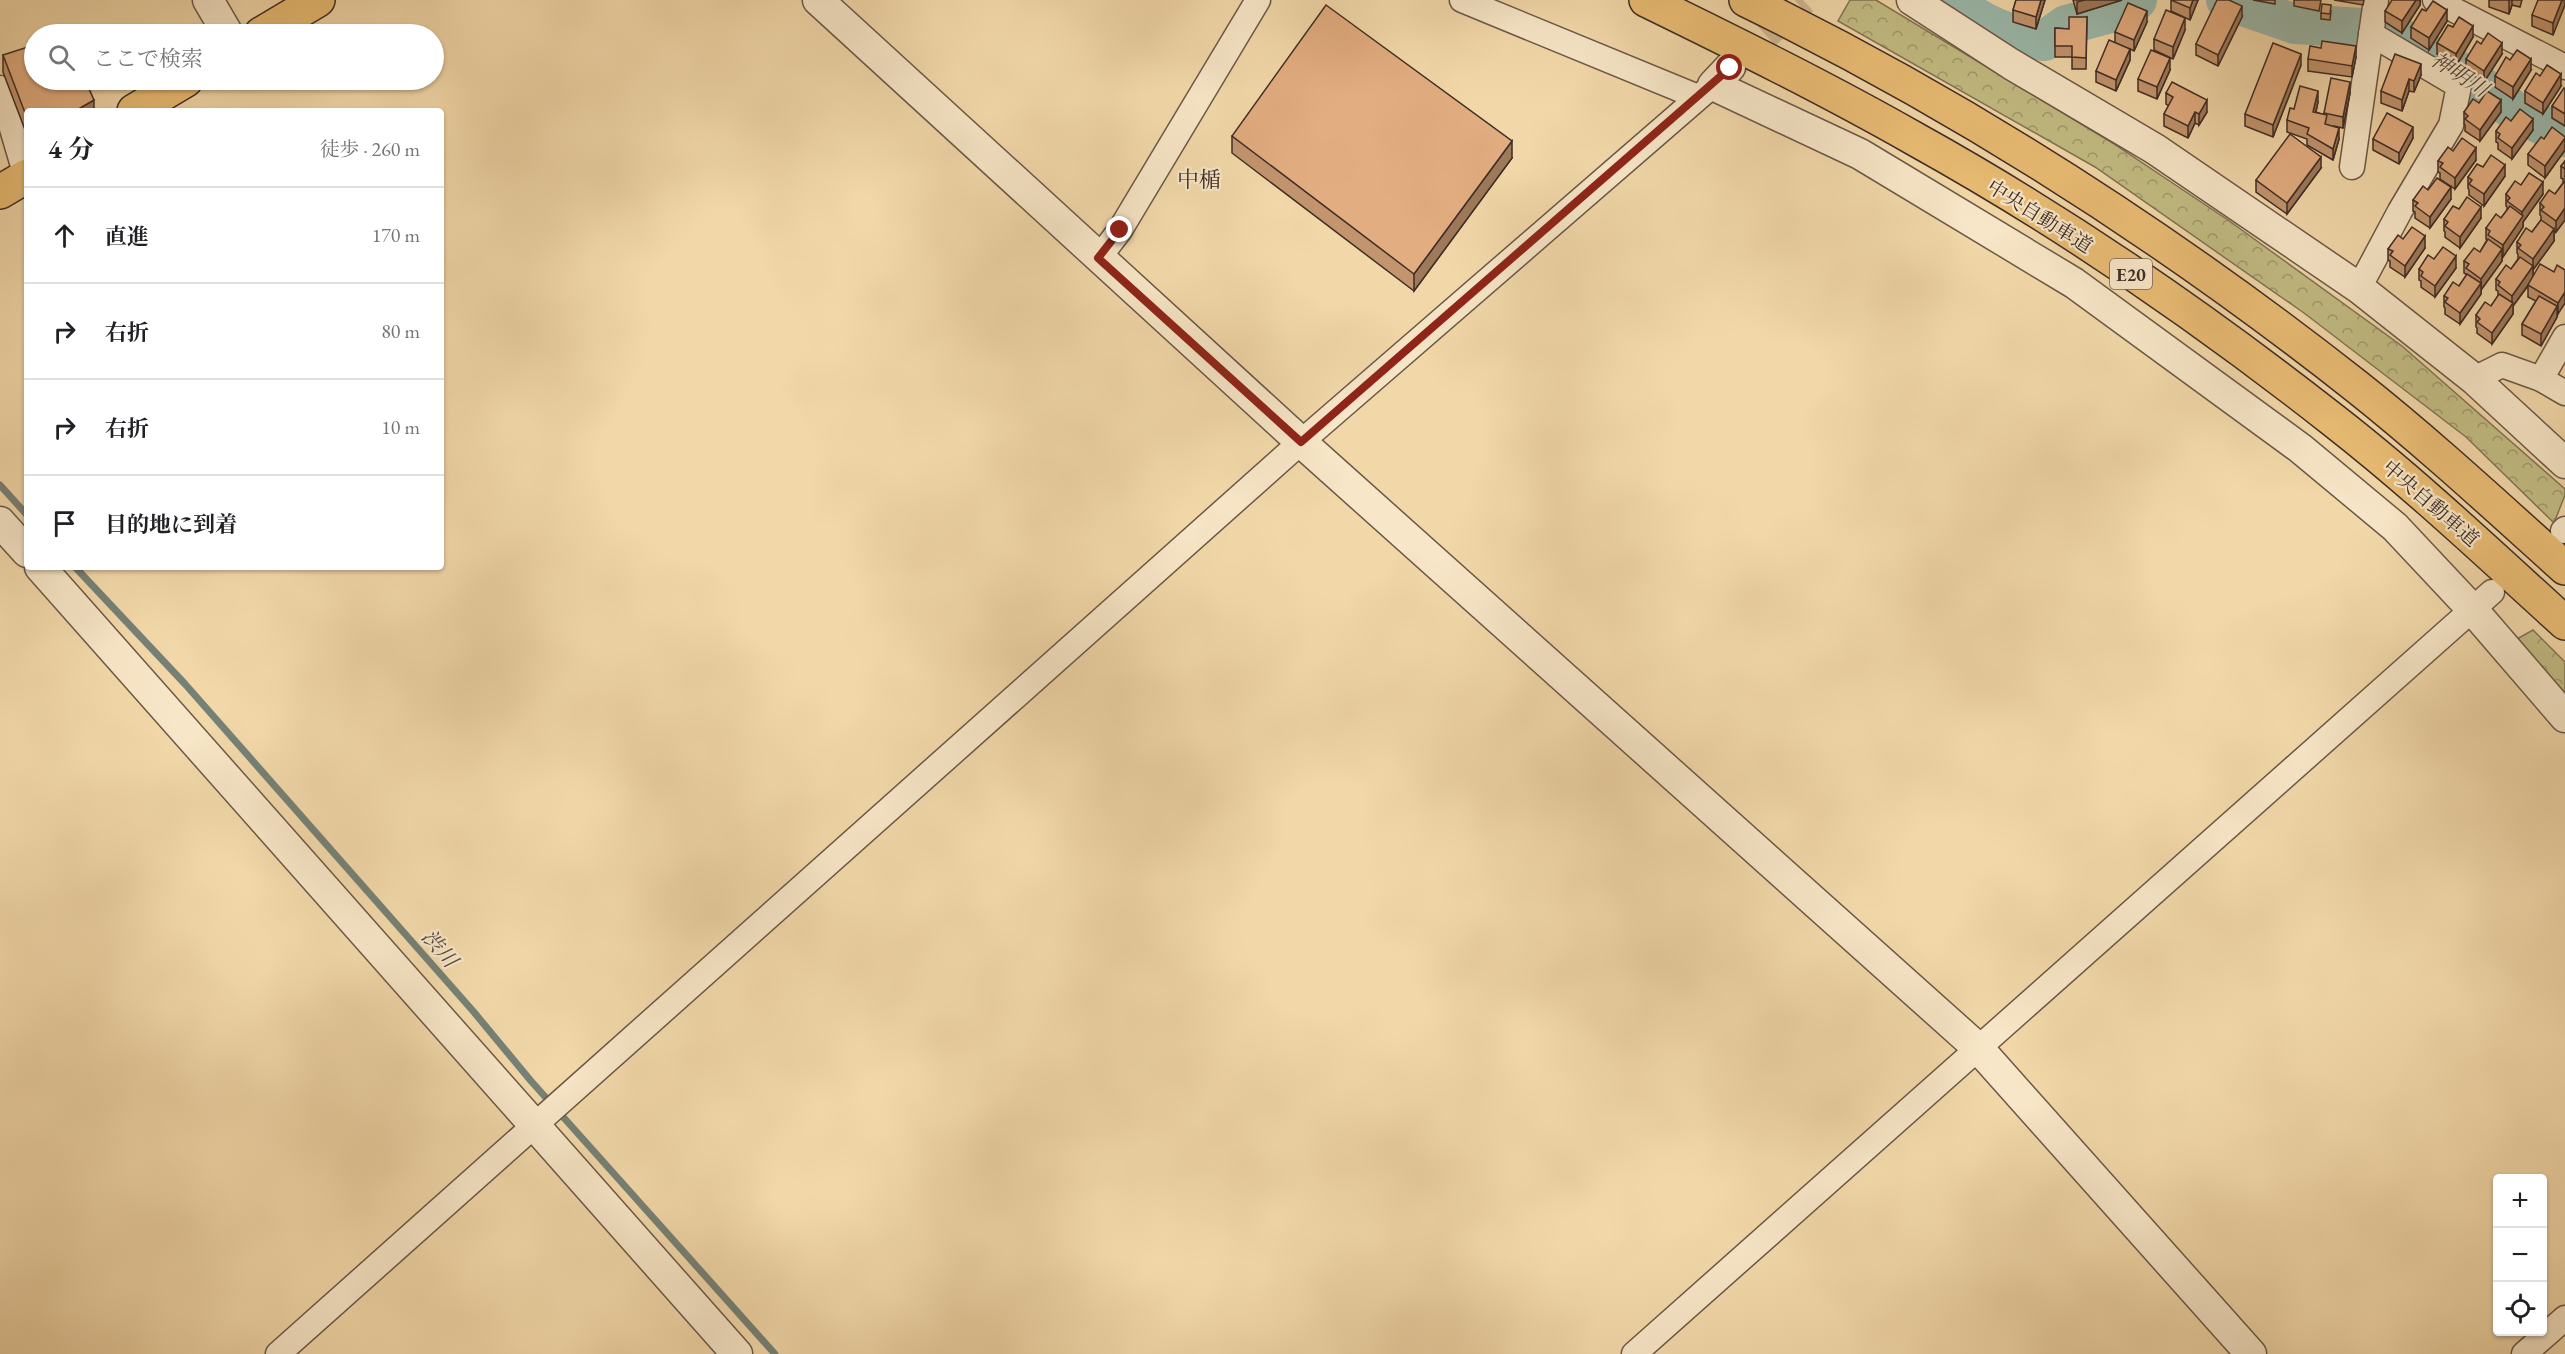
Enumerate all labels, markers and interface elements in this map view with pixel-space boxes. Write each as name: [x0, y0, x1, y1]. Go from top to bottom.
search box: [24, 24, 444, 90]
icon: search: [45, 41, 78, 74]
text: ここで検索: [93, 44, 203, 73]
water label: 神明川: [2426, 46, 2495, 104]
route start: [1716, 54, 1742, 80]
text: 4 分: [48, 132, 94, 166]
text: 徒歩 · 260 m: [320, 136, 420, 162]
district label: 中楯: [1177, 165, 1221, 194]
street label: 中央自動車道: [1982, 173, 2098, 259]
route end: [1106, 216, 1132, 242]
icon: ahead: [48, 219, 81, 252]
text: 直進: [105, 222, 149, 251]
text: 170 m: [372, 222, 420, 248]
road number: E20: [2110, 259, 2152, 289]
icon: right: [48, 315, 81, 348]
text: 右折: [105, 318, 149, 347]
text: 80 m: [381, 318, 420, 344]
icon: right: [48, 411, 81, 444]
text: 右折: [105, 414, 149, 443]
text: 10 m: [381, 414, 420, 440]
street label: 中央自動車道: [2377, 454, 2485, 552]
icon: arrive: [48, 507, 81, 540]
text: 目的地に到着: [105, 510, 237, 539]
water label: 渋川: [416, 923, 465, 974]
map controls: [2493, 1174, 2547, 1336]
button: +: [2493, 1174, 2547, 1228]
button: −: [2493, 1228, 2547, 1282]
button: locate: [2493, 1282, 2547, 1336]

